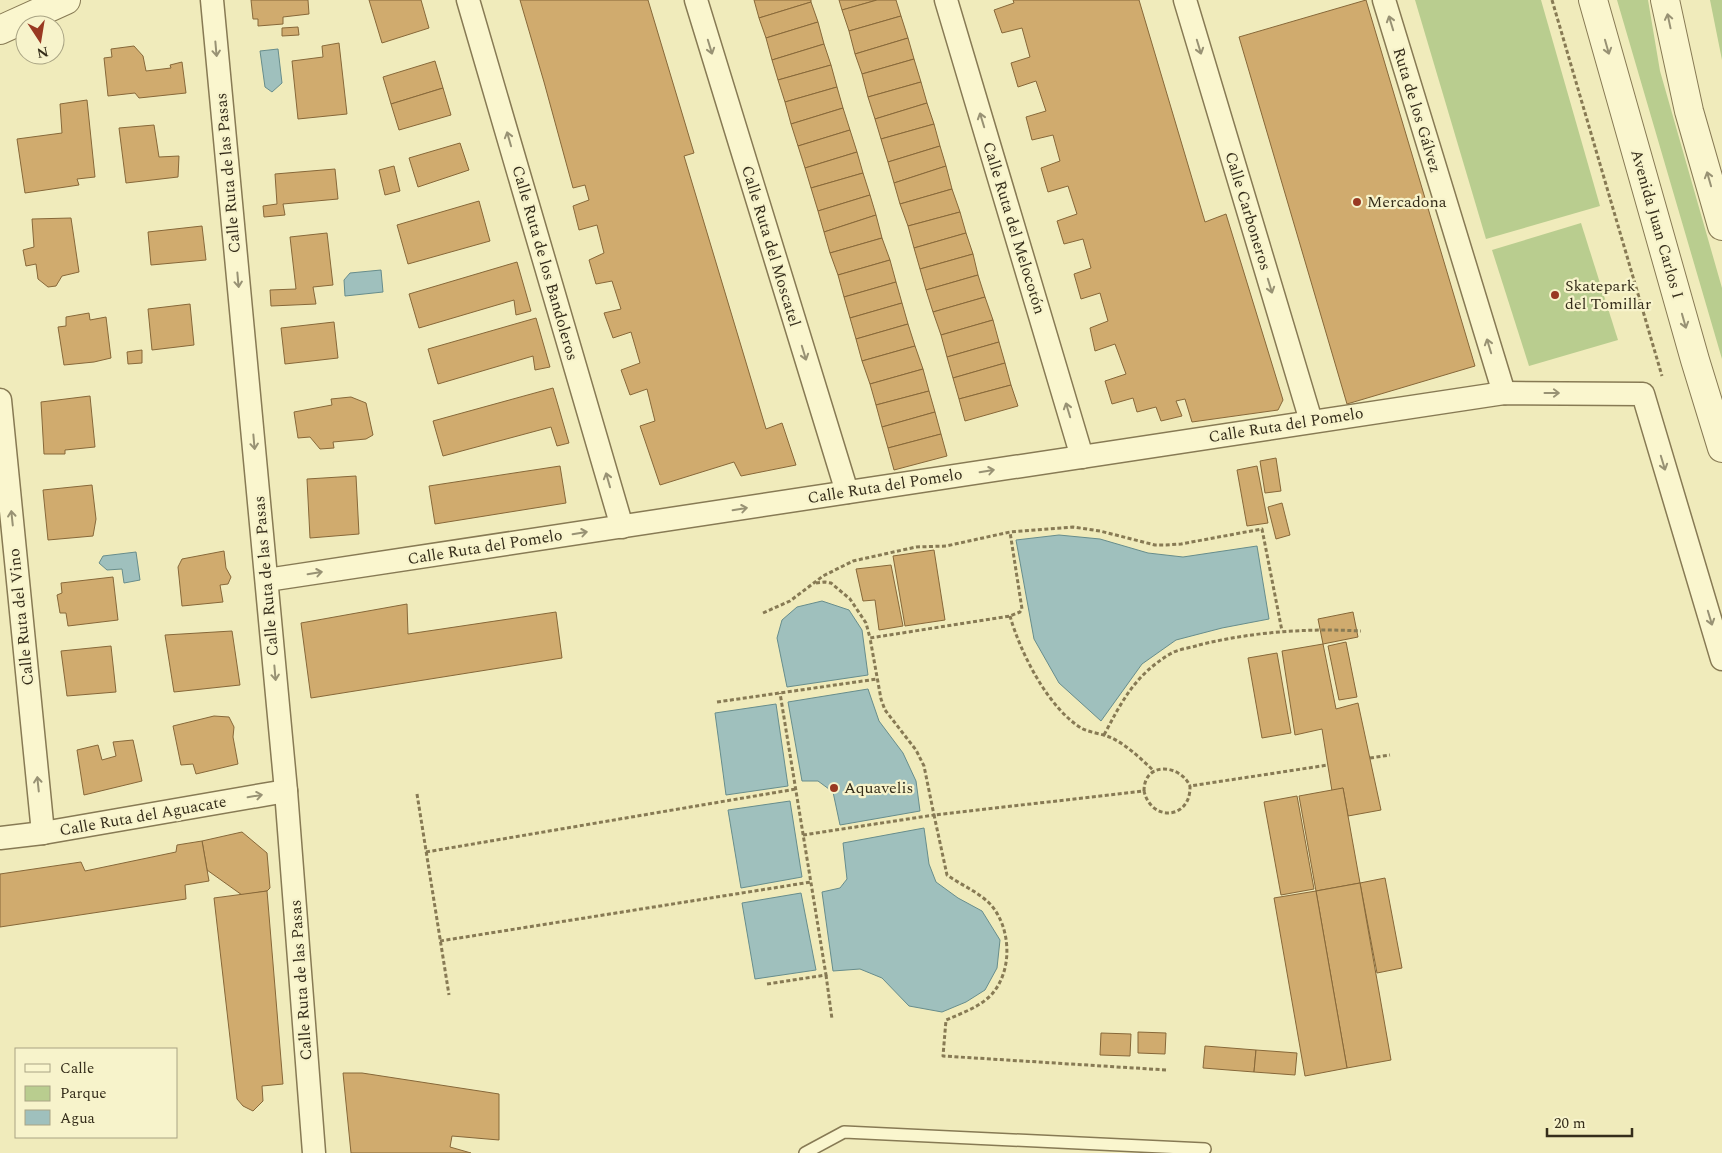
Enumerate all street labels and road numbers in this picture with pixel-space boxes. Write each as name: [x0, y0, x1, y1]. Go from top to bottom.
street label: Ruta de los Gálvez: [1387, 44, 1447, 176]
street label: Calle Ruta de las Pasas: [209, 92, 247, 254]
street label: Calle Ruta del Melocotón: [976, 139, 1052, 317]
street label: Avenida Juan Carlos I: [1624, 147, 1690, 301]
street label: Calle Carboneros: [1219, 149, 1277, 273]
street label: Calle Ruta del Moscatel: [735, 162, 807, 330]
street label: Calle Ruta de los Bandoleros: [506, 163, 584, 363]
street label: Calle Ruta del Pomelo: [1207, 401, 1365, 449]
street label: Calle Ruta del Pomelo: [806, 462, 964, 510]
street label: Calle Ruta de las Pasas: [247, 495, 285, 657]
street label: Calle Ruta del Pomelo: [406, 523, 564, 571]
street label: Calle Ruta del Vino: [2, 547, 40, 687]
street label: Calle Ruta del Aguacate: [58, 790, 228, 842]
street label: Calle Ruta de las Pasas: [283, 899, 319, 1061]

